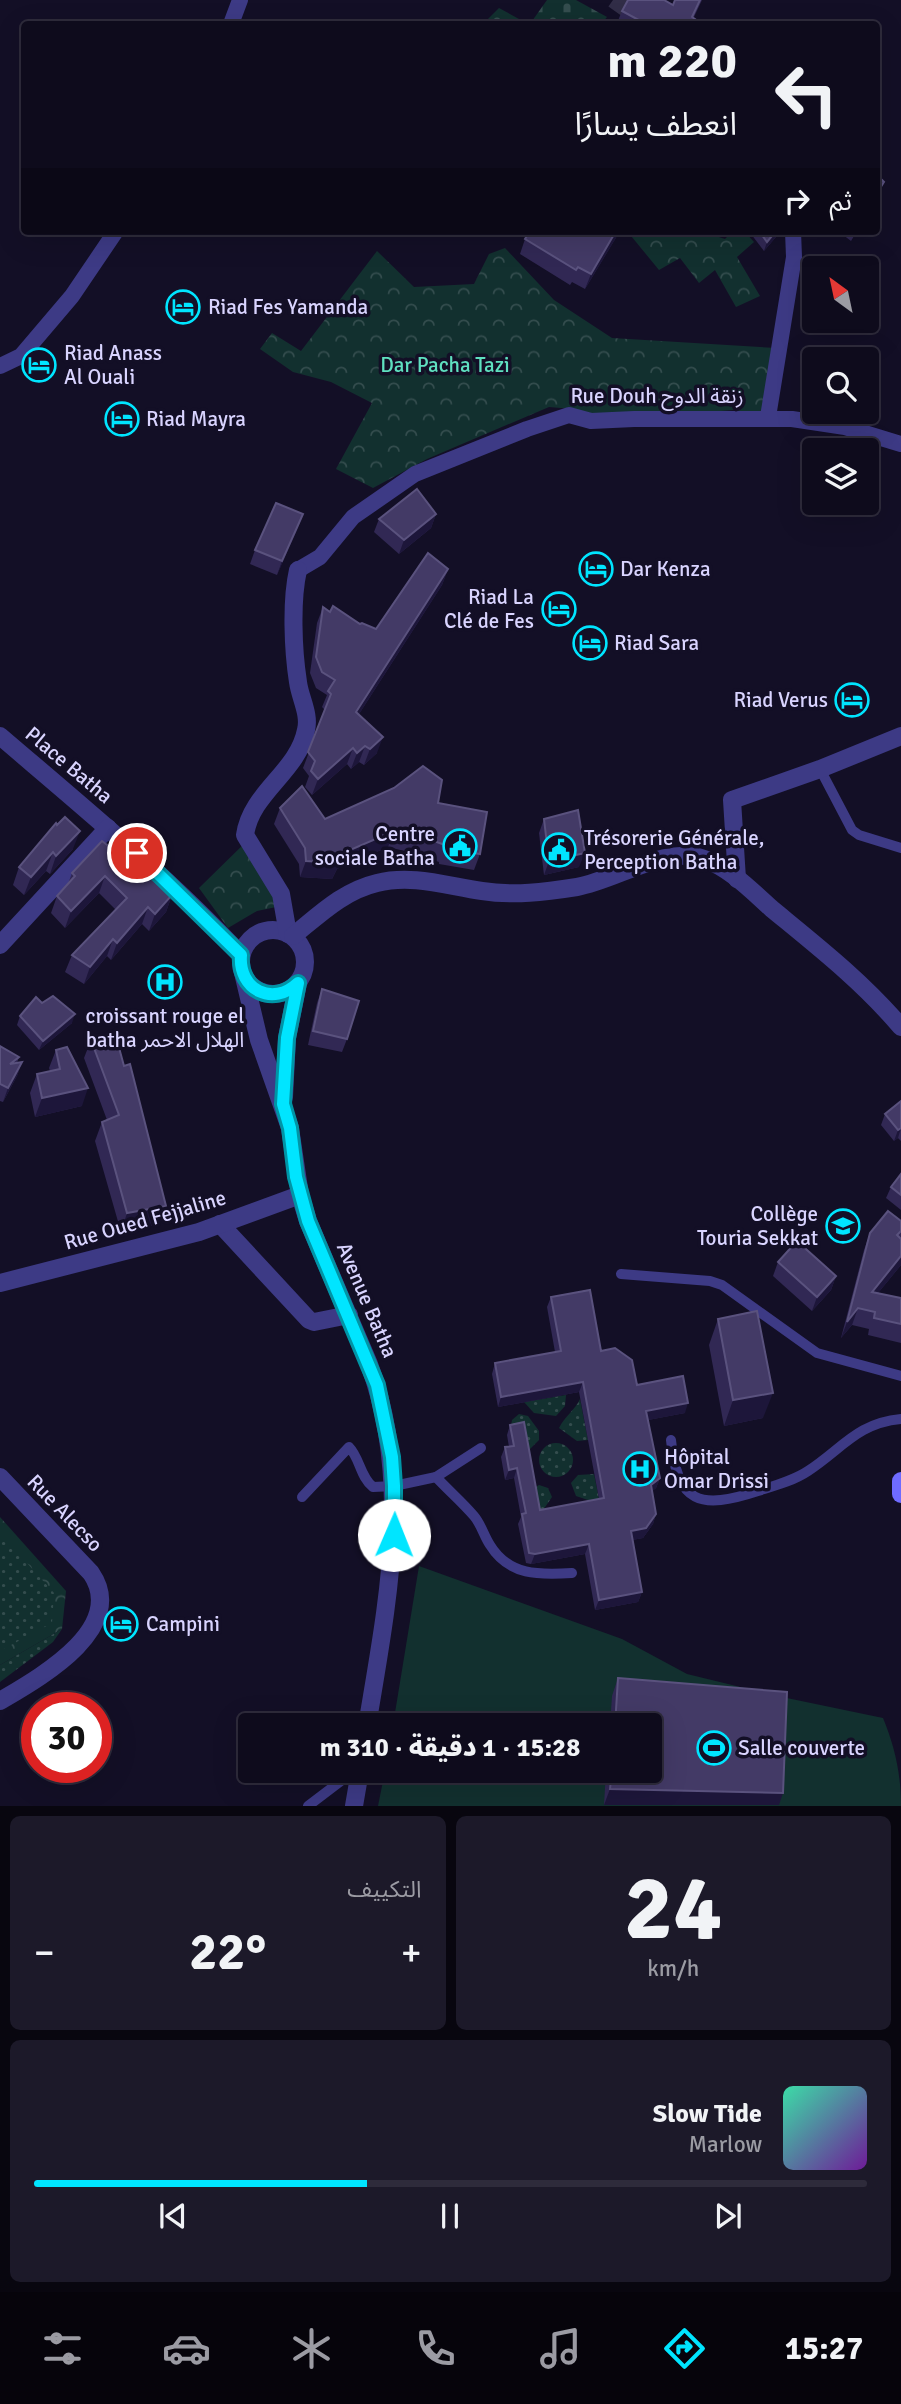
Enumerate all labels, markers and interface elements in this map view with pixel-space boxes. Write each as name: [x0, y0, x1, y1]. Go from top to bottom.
text: 220 m: [607, 31, 737, 91]
icon: left: [761, 49, 852, 140]
text: انعطف يسارًا: [575, 105, 737, 144]
icon: right: [778, 182, 816, 220]
text: ثم: [830, 186, 852, 218]
north arrow: [802, 256, 878, 332]
map controls: [802, 256, 879, 515]
hotel icon: Riad Fes Yamanda: [164, 288, 202, 326]
place label: Riad Fes Yamanda: [208, 294, 368, 320]
place label: Riad Anass Al Ouali: [64, 340, 162, 390]
hotel icon: Riad Anass Al Ouali: [20, 346, 58, 384]
button: search: [802, 347, 879, 424]
park label: Dar Pacha Tazi: [380, 352, 510, 378]
street label: Rue Douh زنقة الدوح: [570, 383, 744, 411]
hotel icon: Riad Mayra: [103, 400, 141, 438]
place label: Riad Mayra: [146, 406, 246, 432]
button: layers: [802, 438, 879, 515]
hotel icon: Dar Kenza: [577, 550, 615, 588]
place label: Dar Kenza: [620, 556, 711, 582]
place label: Riad La Clé de Fes: [444, 584, 534, 634]
hotel icon: Riad La Clé de Fes: [540, 590, 578, 628]
hotel icon: Riad Sara: [571, 624, 609, 662]
place label: Riad Sara: [614, 630, 699, 656]
hotel icon: Riad Verus: [833, 681, 871, 719]
place label: Riad Verus: [733, 687, 828, 713]
street label: Place Batha: [20, 721, 118, 809]
place label: Centre sociale Batha: [315, 821, 435, 871]
pin: [107, 823, 167, 883]
place label: Trésorerie Générale, Perception Batha: [584, 825, 764, 875]
public building icon: Centre sociale Batha: [441, 827, 479, 865]
public building icon: Trésorerie Générale, Perception Batha: [540, 831, 578, 869]
icon: arrive: [118, 834, 156, 872]
hospital icon: croissant rouge el batha الهلال الاحمر: [146, 963, 184, 1001]
place label: croissant rouge el batha الهلال الاحمر: [86, 1003, 244, 1053]
street label: Rue Oued Fejjaline: [61, 1184, 229, 1256]
place label: Collège Touria Sekkat: [697, 1201, 818, 1251]
school or university icon: Collège Touria Sekkat: [824, 1207, 862, 1245]
street label: Avenue Batha: [331, 1238, 403, 1362]
place label: Hôpital Omar Drissi: [664, 1444, 769, 1494]
hospital icon: Hôpital Omar Drissi: [621, 1450, 659, 1488]
street label: Rue Alecso: [22, 1469, 108, 1557]
position arrow: [357, 1498, 431, 1572]
hotel icon: Campini: [102, 1605, 140, 1643]
place label: Campini: [146, 1611, 220, 1637]
speed limit sign: 30: [21, 1692, 112, 1783]
sports icon: Salle couverte: [695, 1729, 733, 1767]
text: 15:28 · 1 دقيقة · 310 m: [320, 1732, 580, 1764]
place label: Salle couverte: [738, 1735, 865, 1761]
text: 24: [624, 1852, 722, 1965]
text: التكييف: [347, 1875, 422, 1904]
text: 22°: [189, 1920, 266, 1984]
text: −: [34, 1929, 55, 1976]
text: +: [401, 1929, 422, 1976]
text: km/h: [647, 1954, 699, 1983]
text: Slow Tide: [653, 2098, 762, 2130]
text: Marlow: [688, 2130, 762, 2159]
icon: previous: [154, 2197, 192, 2235]
icon: pause: [431, 2197, 469, 2235]
icon: next: [709, 2197, 747, 2235]
icon: filters: [38, 2324, 87, 2373]
icon: car: [162, 2324, 211, 2373]
icon: climate: [287, 2324, 336, 2373]
icon: phone: [411, 2324, 460, 2373]
icon: music: [536, 2324, 585, 2373]
icon: directions: [660, 2324, 709, 2373]
text: 15:27: [785, 2329, 863, 2368]

